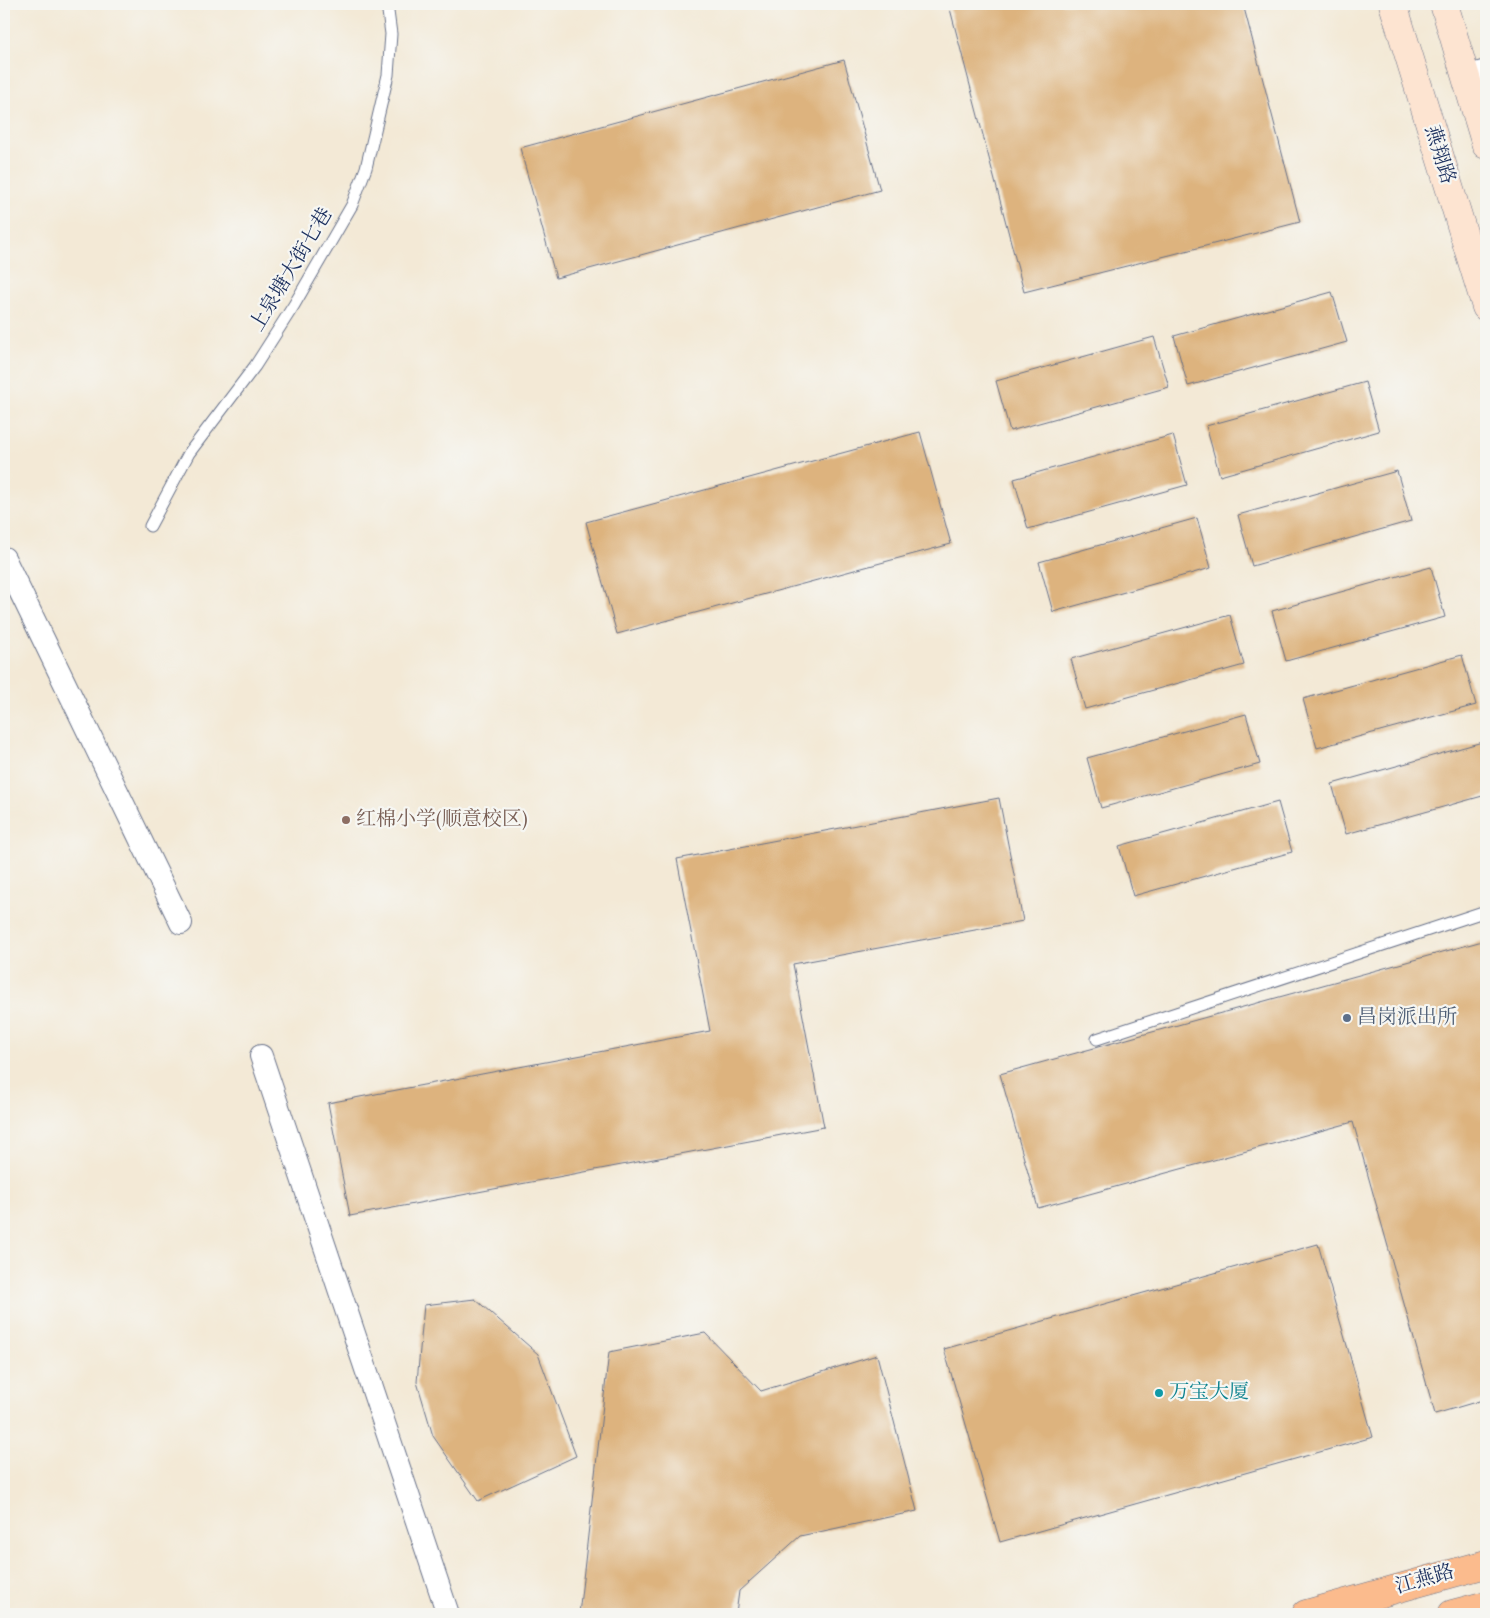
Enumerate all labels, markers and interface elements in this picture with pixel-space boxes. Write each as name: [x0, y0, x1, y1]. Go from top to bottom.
street label: 燕翔路: [1417, 122, 1461, 188]
street label: 上泉塘大街七巷: [244, 203, 340, 337]
place label: 红棉小学(顺意校区): [356, 806, 528, 834]
marker: 红棉小学(顺意校区): [340, 814, 352, 826]
place label: 昌岗派出所: [1357, 1004, 1457, 1032]
marker: 昌岗派出所: [1341, 1012, 1353, 1024]
place label: 万宝大厦: [1169, 1379, 1249, 1407]
marker: 万宝大厦: [1153, 1387, 1165, 1399]
street label: 江燕路: [1392, 1558, 1458, 1602]

